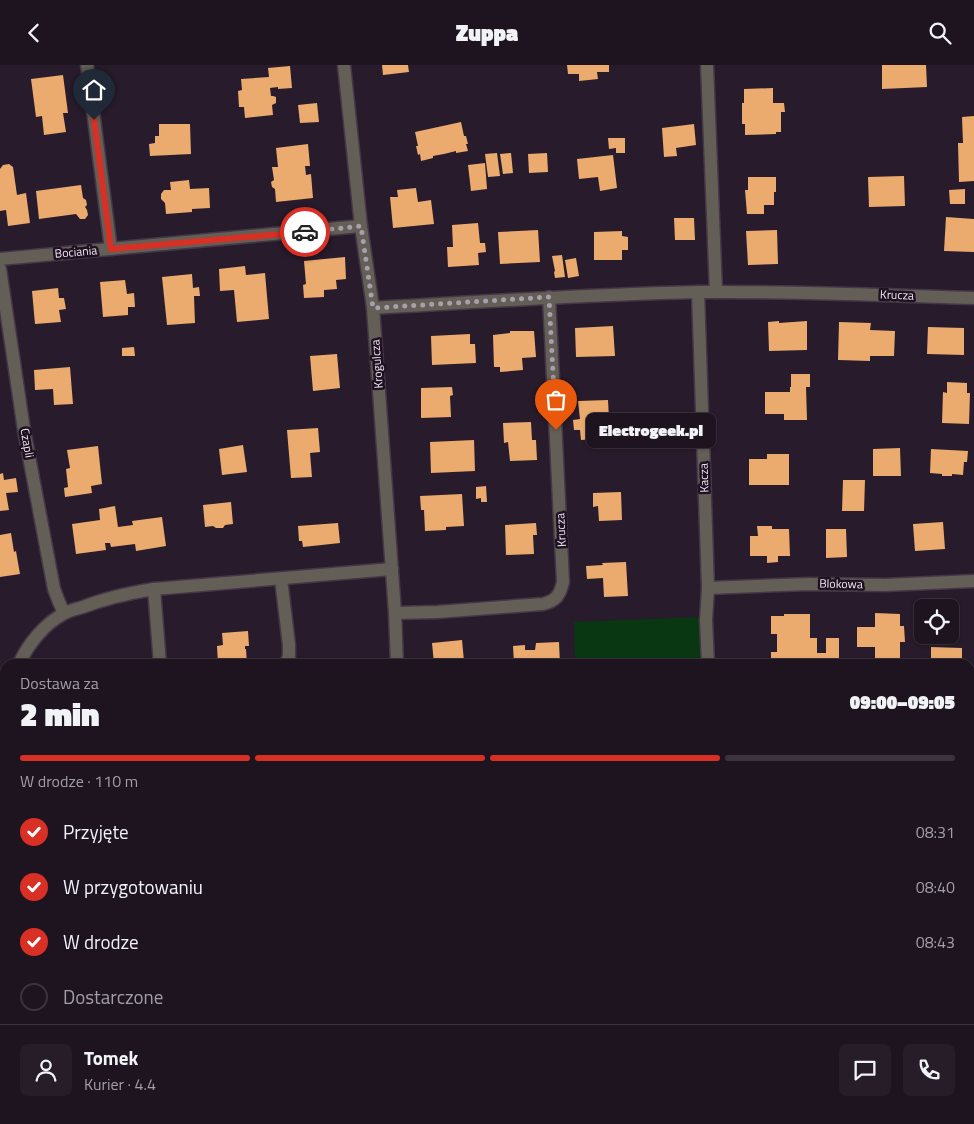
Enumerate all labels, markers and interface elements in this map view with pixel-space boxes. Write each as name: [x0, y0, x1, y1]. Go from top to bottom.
text: Zuppa: [456, 16, 518, 50]
icon: back: [20, 19, 48, 47]
icon: search: [926, 19, 954, 47]
pin: [73, 69, 115, 120]
icon: home: [80, 76, 108, 104]
courier: [280, 207, 330, 257]
icon: car: [291, 218, 319, 246]
street label: Bociania: [54, 240, 98, 263]
street label: Krucza: [880, 284, 914, 305]
street label: Krogulcza: [365, 339, 388, 389]
pin: [535, 379, 577, 430]
icon: bag: [542, 386, 570, 414]
callout: Electrogeek.pl: [586, 413, 716, 447]
text: Electrogeek.pl: [599, 418, 703, 442]
street label: Czapli: [16, 427, 39, 459]
street label: Kacza: [693, 463, 714, 493]
street label: Krucza: [550, 513, 571, 548]
street label: Blokowa: [819, 574, 863, 593]
map controls: [914, 599, 959, 644]
button: locate: [914, 599, 959, 644]
text: Dostawa za: [20, 671, 99, 695]
text: 09:00–09:05: [850, 687, 955, 716]
text: 2 min: [20, 690, 100, 738]
text: W drodze · 110 m: [20, 769, 138, 793]
text: Przyjęte: [63, 817, 129, 846]
icon: check: [20, 818, 48, 846]
text: 08:31: [916, 820, 955, 844]
text: W przygotowaniu: [63, 872, 203, 901]
icon: check: [20, 873, 48, 901]
text: 08:40: [916, 875, 955, 899]
text: W drodze: [63, 927, 139, 956]
icon: check: [20, 928, 48, 956]
text: 08:43: [916, 930, 955, 954]
text: Dostarczone: [63, 982, 163, 1011]
text: Tomek: [84, 1043, 138, 1072]
button: person: [20, 1044, 72, 1096]
button: chat: [839, 1044, 891, 1096]
button: phone: [903, 1044, 955, 1096]
text: Kurier · 4.4: [84, 1072, 156, 1096]

